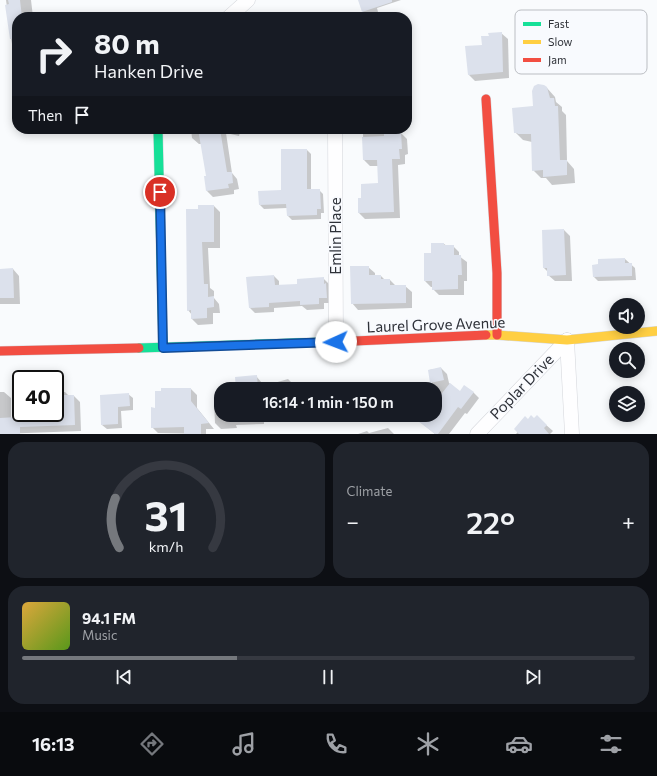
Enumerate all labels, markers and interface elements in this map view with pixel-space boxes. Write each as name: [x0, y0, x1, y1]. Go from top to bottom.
legend: [515, 10, 647, 74]
text: Fast: [548, 17, 570, 30]
text: 80 m: [94, 26, 160, 60]
icon: right: [28, 28, 80, 80]
text: Slow: [548, 35, 573, 48]
text: Jam: [548, 53, 567, 67]
text: Hanken Drive: [94, 60, 203, 82]
icon: arrive: [71, 104, 93, 126]
text: Then: [28, 106, 63, 124]
pin: [143, 175, 177, 209]
icon: arrive: [149, 181, 171, 203]
street label: Emlin Place: [326, 197, 344, 275]
map controls: [609, 298, 645, 422]
button: sound: [609, 298, 645, 334]
street label: Laurel Grove Avenue: [366, 313, 506, 335]
position arrow: [315, 321, 357, 363]
button: search: [609, 342, 645, 378]
street label: Poplar Drive: [486, 350, 557, 423]
speed limit sign: 40: [12, 370, 64, 422]
button: layers: [609, 386, 645, 422]
text: 16:14 · 1 min · 150 m: [262, 393, 394, 411]
text: Climate: [347, 483, 392, 499]
text: 31: [145, 489, 188, 540]
text: 22°: [466, 503, 515, 540]
text: −: [347, 508, 359, 535]
text: +: [622, 508, 635, 535]
text: km/h: [149, 537, 184, 555]
text: 94.1 FM: [82, 609, 136, 627]
text: Music: [82, 627, 117, 643]
icon: previous: [113, 666, 135, 688]
icon: pause: [317, 666, 339, 688]
icon: next: [522, 666, 544, 688]
icon: directions: [138, 730, 166, 758]
icon: music: [230, 730, 258, 758]
icon: phone: [322, 730, 350, 758]
icon: climate: [414, 730, 442, 758]
icon: car: [505, 730, 533, 758]
icon: filters: [597, 730, 625, 758]
text: 16:13: [32, 733, 75, 755]

